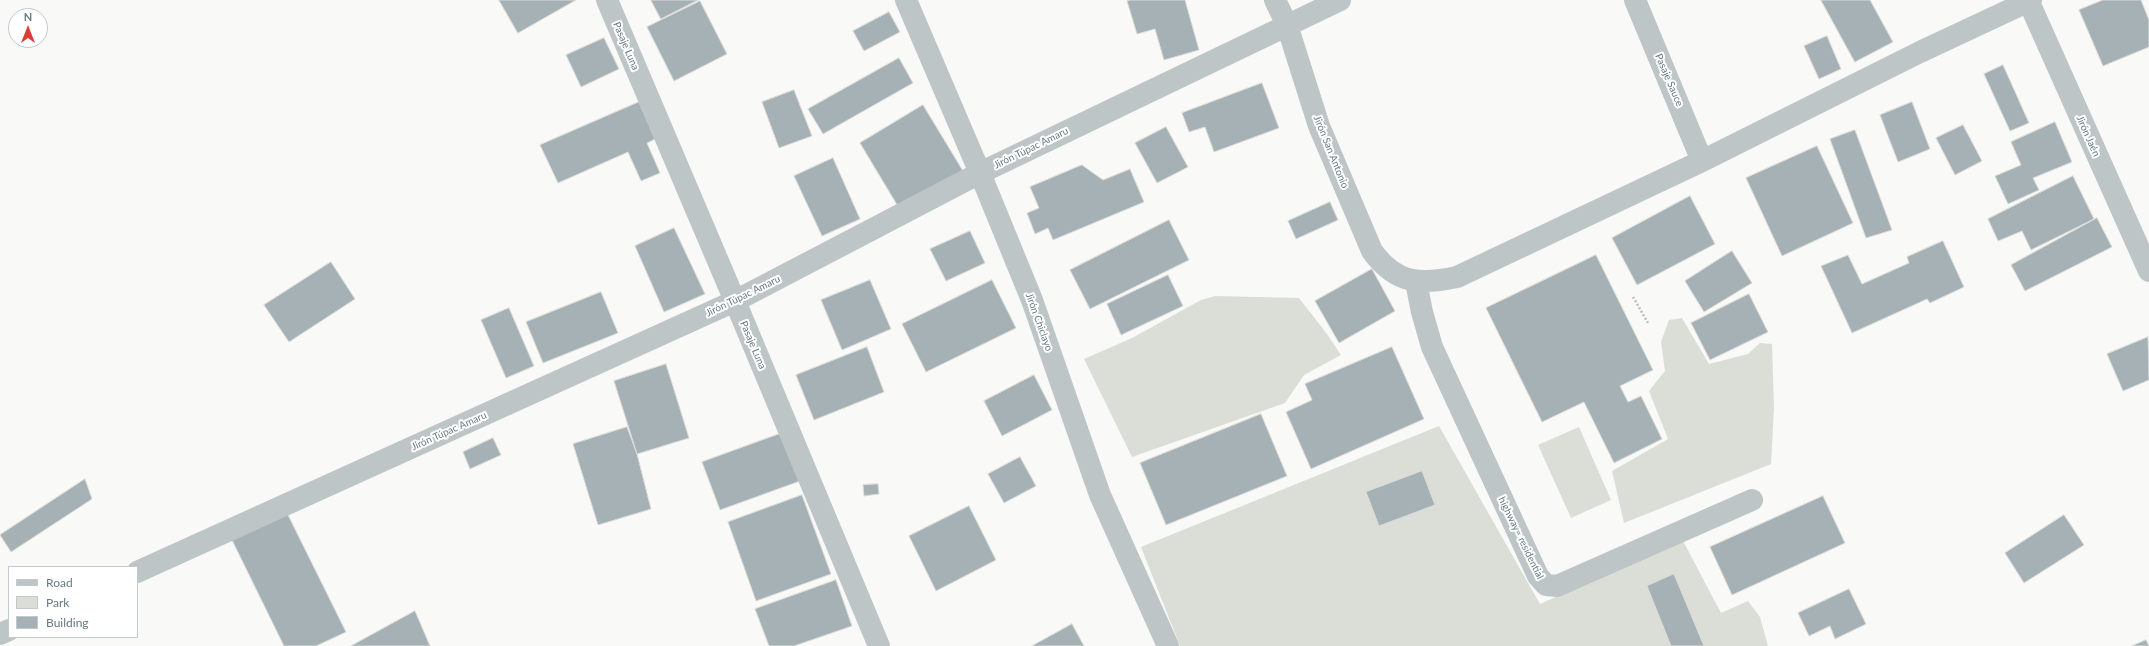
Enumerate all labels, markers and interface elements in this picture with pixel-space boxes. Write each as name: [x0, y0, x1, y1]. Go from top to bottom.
north arrow: [8, 8, 48, 48]
text: N: [24, 10, 32, 23]
street label: Pasaje Luna: [610, 20, 642, 72]
street label: Pasaje Sauce: [1652, 52, 1686, 108]
street label: Jirón San Antonio: [1311, 114, 1351, 190]
street label: Jirón Jaén: [2074, 114, 2102, 158]
street label: Jirón Túpac Amaru: [992, 125, 1070, 171]
street label: Jirón Túpac Amaru: [704, 273, 782, 319]
street label: Jirón Chiclayo: [1023, 291, 1055, 353]
street label: Pasaje Luna: [737, 319, 769, 371]
street label: Jirón Túpac Amaru: [409, 409, 489, 453]
street label: highway= residential: [1496, 495, 1546, 581]
legend: [8, 566, 138, 638]
text: Road: [46, 575, 73, 590]
text: Park: [46, 595, 69, 610]
text: Building: [46, 615, 89, 630]

